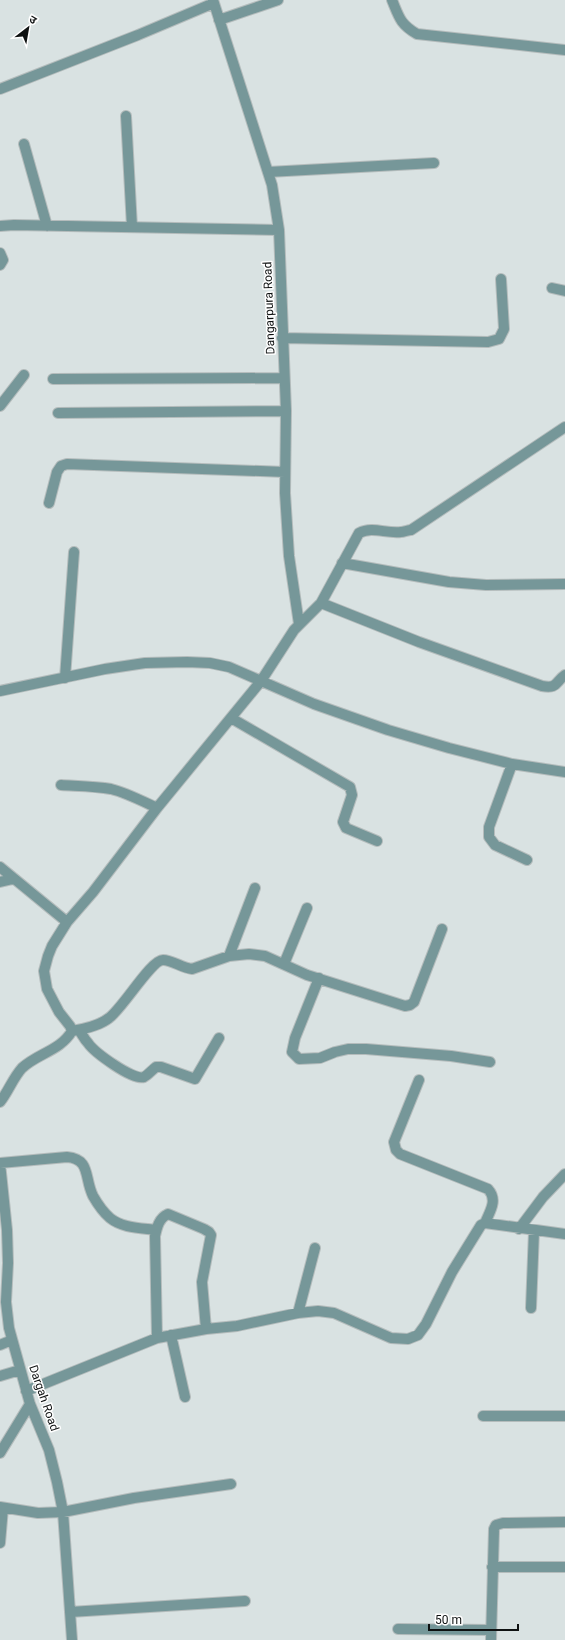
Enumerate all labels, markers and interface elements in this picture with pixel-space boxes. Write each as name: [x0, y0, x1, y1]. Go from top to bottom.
north arrow: [8, 8, 48, 48]
text: उ: [27, 13, 39, 27]
street label: Dangarpura Road: [260, 261, 278, 355]
street label: Dargah Road: [26, 1363, 62, 1433]
scale bar: [429, 1606, 518, 1632]
text: 50 m: [435, 1613, 462, 1627]

